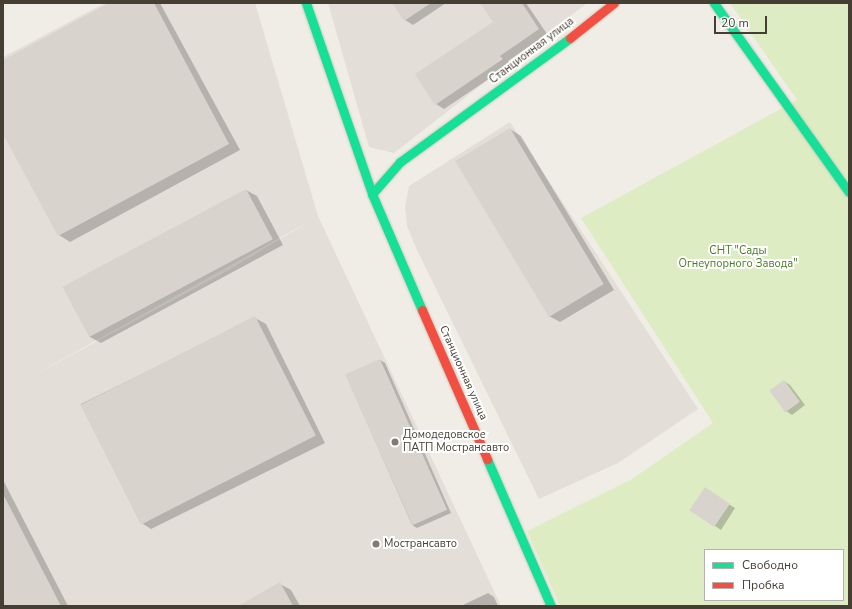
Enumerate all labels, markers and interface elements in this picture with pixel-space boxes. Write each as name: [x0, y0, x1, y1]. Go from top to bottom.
scale bar: [716, 8, 769, 34]
street label: Станционная улица: [487, 15, 577, 87]
text: 20 m: [721, 15, 749, 31]
park label: СНТ "Сады Огнеупорного Завода": [679, 245, 797, 271]
street label: Станционная улица: [436, 324, 490, 422]
place label: Домодедовское ПАТП Мострансавто: [403, 429, 509, 455]
marker: Домодедовское ПАТП Мострансавто: [390, 437, 400, 447]
place label: Мострансавто: [384, 537, 457, 551]
marker: Мострансавто: [371, 539, 381, 549]
legend: [704, 549, 844, 601]
text: Свободно: [742, 557, 798, 573]
text: Пробка: [742, 577, 785, 593]

